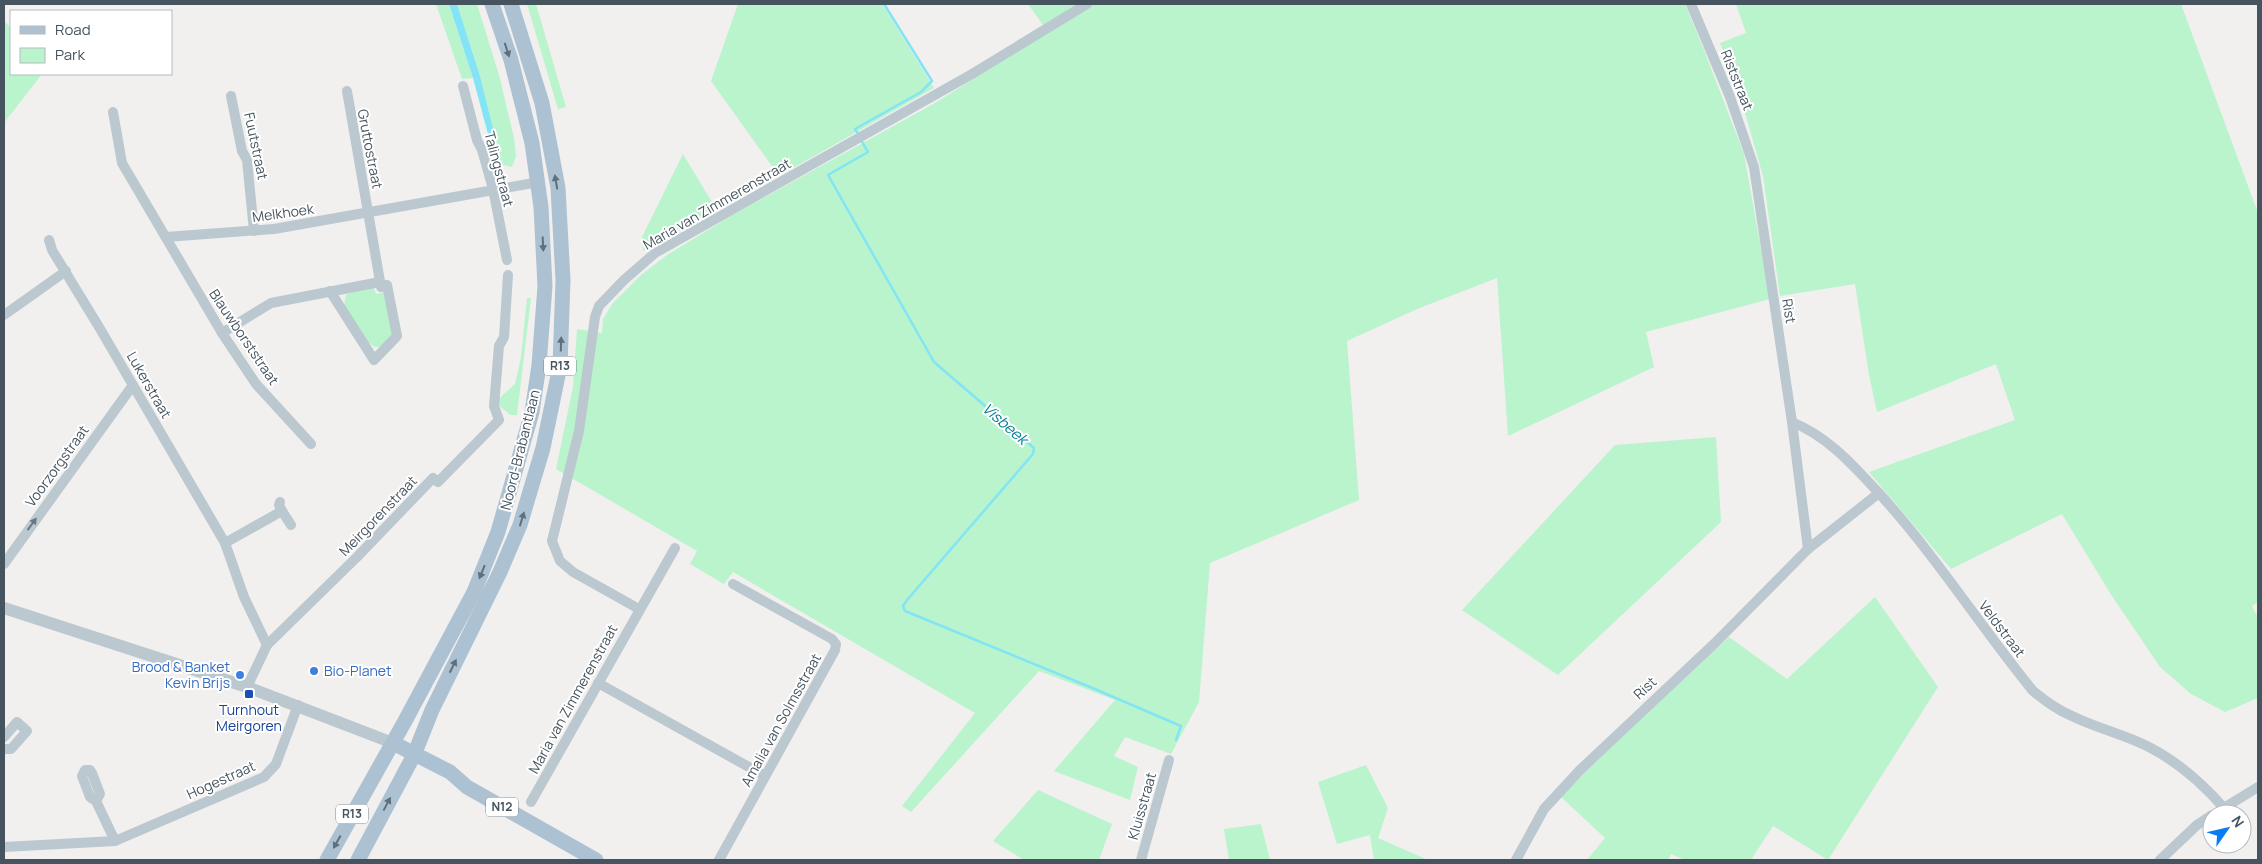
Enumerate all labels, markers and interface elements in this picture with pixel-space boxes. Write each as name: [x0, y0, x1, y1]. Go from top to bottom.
legend: [10, 10, 172, 75]
text: Road: [55, 19, 91, 40]
one-way arrow: [504, 43, 512, 58]
text: Park: [55, 44, 85, 65]
street label: Riststraat: [1717, 47, 1758, 113]
street label: Gruttostraat: [353, 107, 388, 191]
street label: Fuutstraat: [240, 111, 273, 182]
street label: Talingstraat: [480, 129, 519, 209]
street label: Maria van Zimmerenstraat: [639, 153, 795, 254]
one-way arrow: [552, 173, 560, 189]
street label: Melkhoek: [251, 199, 316, 226]
one-way arrow: [540, 236, 548, 252]
street label: Blauwborststraat: [205, 285, 284, 389]
street label: Rist: [1778, 297, 1801, 325]
one-way arrow: [557, 336, 565, 352]
street label: Lukerstraat: [123, 348, 176, 422]
road number: R13: [544, 356, 576, 376]
street label: Noord-Brabantlaan: [495, 388, 544, 512]
water label: Visbeek: [978, 398, 1035, 451]
street label: Voorzorgstraat: [21, 421, 93, 510]
street label: Meirgorenstraat: [334, 471, 421, 560]
one-way arrow: [519, 512, 527, 527]
one-way arrow: [27, 518, 38, 531]
one-way arrow: [478, 565, 485, 580]
street label: Veldstraat: [1975, 597, 2030, 661]
street label: Maria van Zimmerenstraat: [524, 620, 622, 777]
street label: Amalia van Solmsstraat: [736, 649, 825, 790]
place label: Brood & Banket Kevin Brijs: [132, 657, 230, 692]
one-way arrow: [450, 659, 458, 673]
place label: Bio-Planet: [324, 661, 392, 680]
marker: Bio-Planet: [308, 665, 320, 677]
marker: Brood & Banket Kevin Brijs: [234, 669, 246, 681]
street label: Rist: [1629, 672, 1661, 703]
marker: Turnhout Meirgoren: [243, 688, 255, 700]
place label: Turnhout Meirgoren: [216, 700, 282, 735]
street label: Hogestraat: [183, 756, 258, 803]
street label: Kluisstraat: [1123, 770, 1160, 842]
one-way arrow: [383, 797, 391, 811]
road number: N12: [486, 798, 518, 816]
road number: R13: [336, 804, 368, 824]
north arrow: [2202, 804, 2252, 854]
text: N: [2228, 812, 2249, 831]
one-way arrow: [333, 835, 341, 849]

